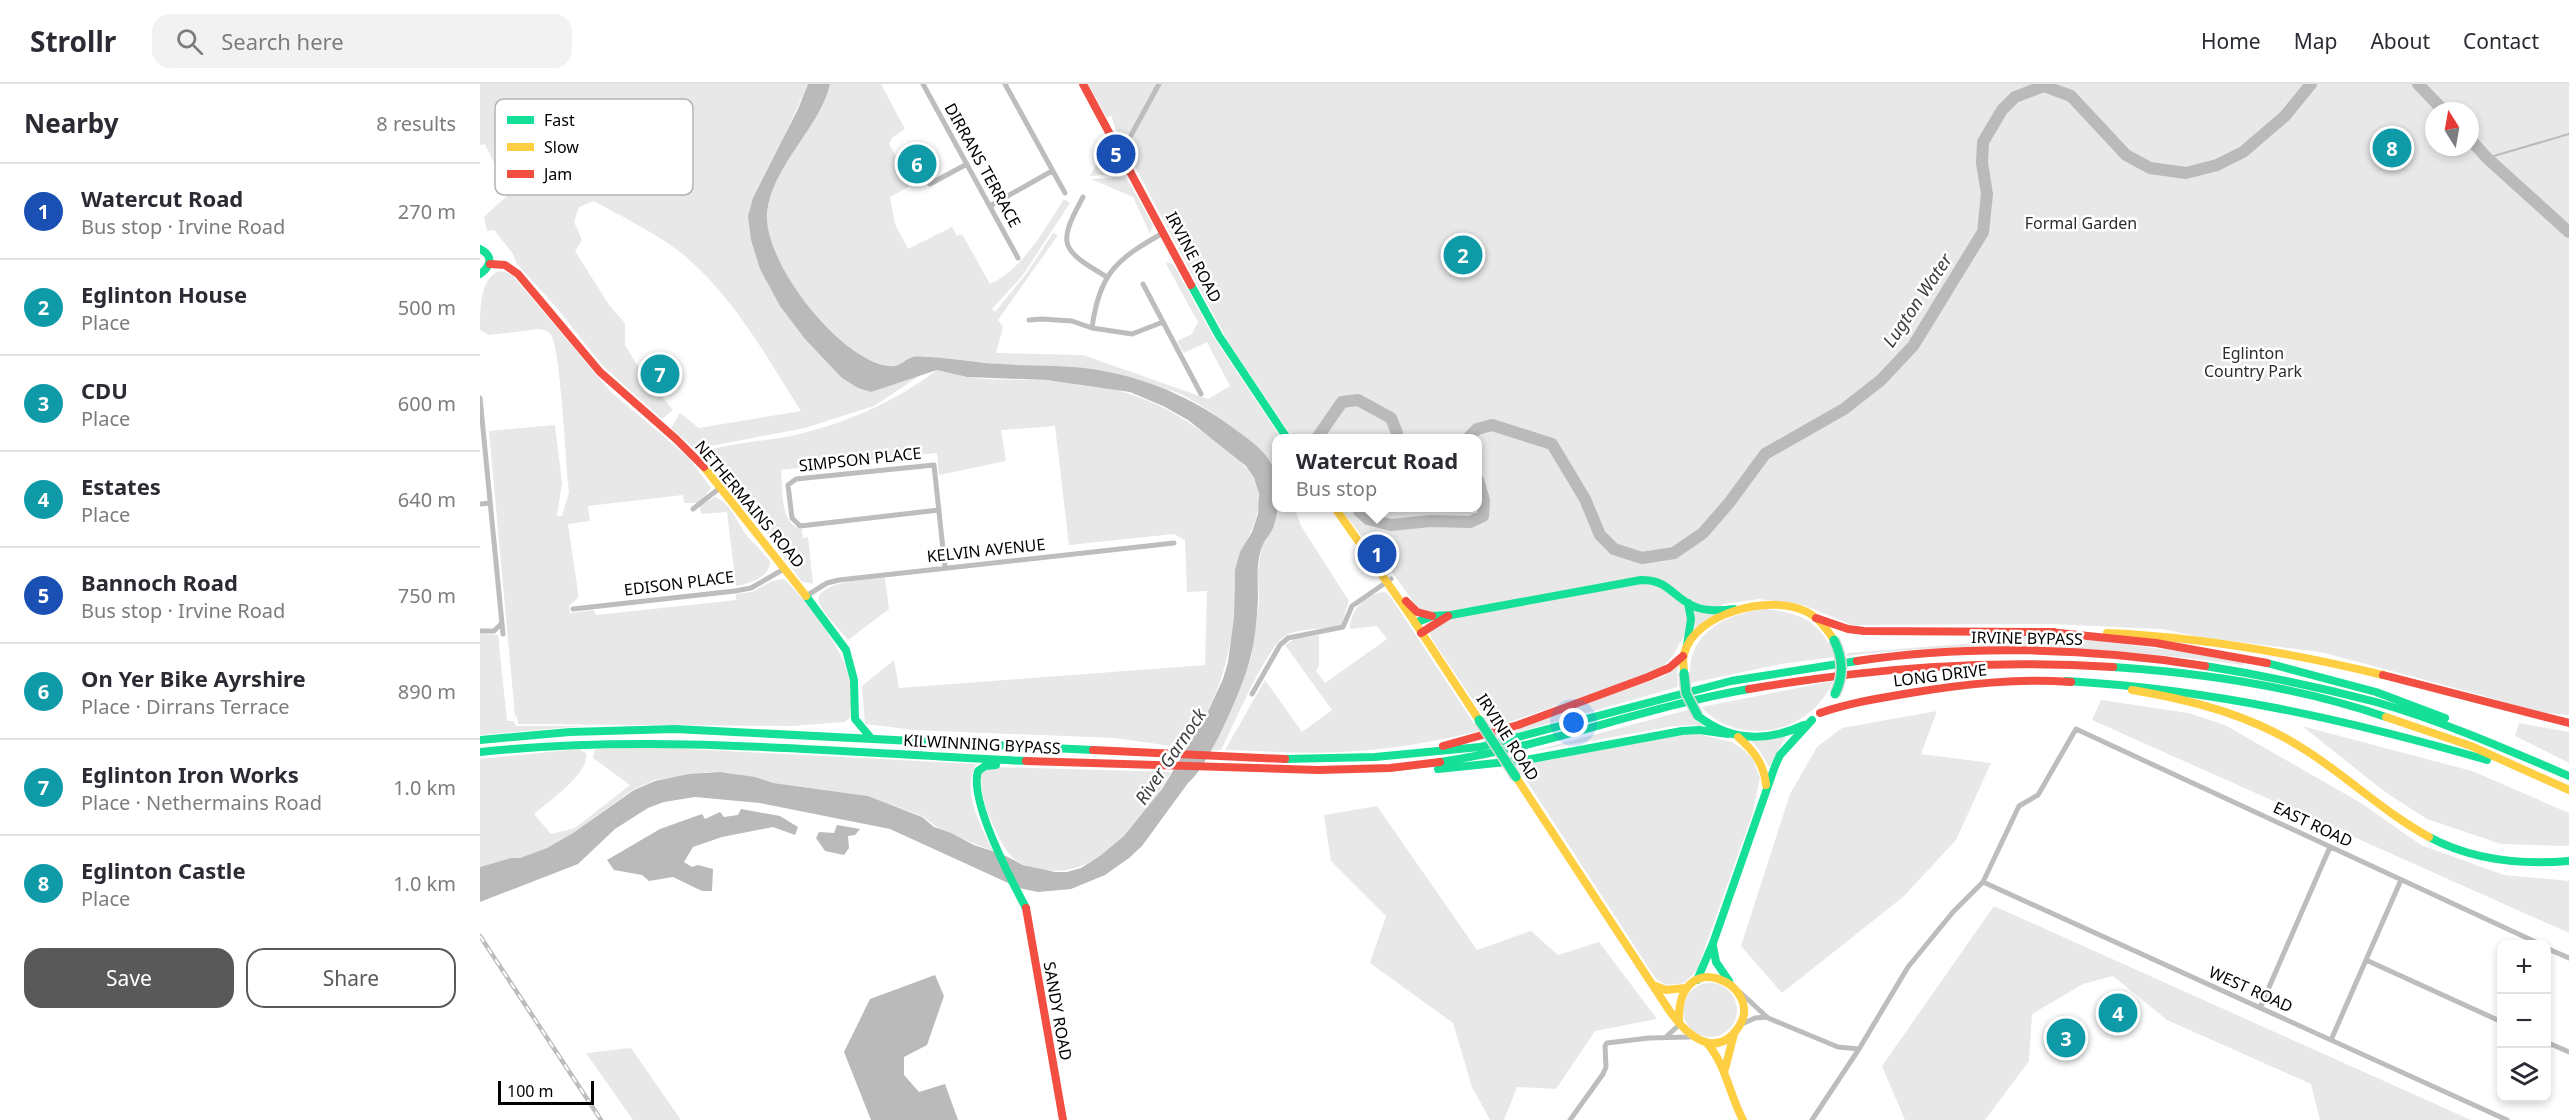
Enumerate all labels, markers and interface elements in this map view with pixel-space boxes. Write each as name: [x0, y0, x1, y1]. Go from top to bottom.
search box: [152, 14, 572, 68]
text: Strollr: [30, 22, 116, 60]
icon: search: [173, 25, 206, 58]
text: Search here: [221, 26, 344, 56]
text: Home: [2201, 27, 2261, 55]
text: Map: [2294, 27, 2337, 55]
text: About: [2370, 27, 2430, 55]
text: Contact: [2463, 27, 2539, 55]
legend: [495, 99, 693, 195]
street label: DIRRANS TERRACE: [940, 99, 1026, 231]
north arrow: [2425, 102, 2479, 156]
text: Nearby: [24, 105, 119, 141]
text: Fast: [544, 109, 575, 131]
text: 8 results: [376, 110, 456, 137]
pin: 8: [2372, 126, 2412, 170]
pin: 5: [1096, 132, 1136, 176]
text: Slow: [544, 136, 579, 158]
pin: 6: [898, 142, 936, 187]
text: Jam: [542, 163, 572, 185]
text: Watercut Road: [81, 183, 243, 213]
text: 1: [38, 198, 49, 225]
text: 270 m: [398, 198, 456, 225]
street label: IRVINE ROAD: [1161, 208, 1227, 306]
park label: Formal Garden: [2025, 212, 2137, 234]
text: Bus stop · Irvine Road: [81, 213, 285, 240]
pin: 2: [1444, 232, 1482, 278]
water label: Lugton Water: [1877, 248, 1958, 352]
text: Eglinton House: [81, 279, 247, 309]
text: 2: [38, 294, 49, 321]
text: 500 m: [398, 294, 456, 321]
text: Place: [81, 309, 130, 336]
park label: Eglinton Country Park: [2204, 342, 2302, 382]
pin: 7: [640, 352, 680, 396]
text: CDU: [81, 375, 128, 405]
text: 3: [38, 390, 49, 417]
text: 600 m: [398, 390, 456, 417]
text: Place: [81, 405, 130, 432]
popup: [1272, 434, 1482, 512]
street label: NETHERMAINS ROAD: [690, 436, 810, 572]
street label: SIMPSON PLACE: [798, 442, 922, 476]
text: Watercut Road: [1296, 445, 1458, 475]
text: Estates: [81, 471, 161, 501]
text: Bus stop: [1296, 475, 1377, 502]
text: 4: [38, 486, 49, 513]
text: 640 m: [398, 486, 456, 513]
text: Place: [81, 501, 130, 528]
pin: 1: [1358, 532, 1396, 576]
street label: KELVIN AVENUE: [926, 533, 1046, 567]
street label: EDISON PLACE: [623, 565, 735, 601]
text: Bannoch Road: [81, 567, 238, 597]
text: 5: [38, 582, 49, 609]
text: 750 m: [398, 582, 456, 609]
text: Bus stop · Irvine Road: [81, 597, 285, 624]
street label: IRVINE BYPASS: [1971, 626, 2083, 650]
street label: LONG DRIVE: [1892, 658, 1988, 692]
text: On Yer Bike Ayrshire: [81, 663, 306, 693]
text: 6: [38, 678, 49, 705]
text: 890 m: [398, 678, 456, 705]
street label: IRVINE ROAD: [1472, 689, 1544, 785]
text: Place · Dirrans Terrace: [81, 693, 290, 720]
water label: River Garnock: [1129, 702, 1212, 809]
your location: [1559, 708, 1588, 737]
street label: KILWINNING BYPASS: [903, 729, 1061, 759]
text: Eglinton Iron Works: [81, 759, 299, 789]
text: 7: [38, 774, 49, 801]
text: 1.0 km: [393, 774, 456, 801]
text: Place · Nethermains Road: [81, 789, 322, 816]
street label: EAST ROAD: [2270, 796, 2356, 852]
text: Eglinton Castle: [81, 855, 246, 885]
text: 8: [38, 870, 49, 897]
text: 1.0 km: [393, 870, 456, 897]
text: Place: [81, 885, 130, 912]
map controls: [2497, 940, 2551, 1102]
button: +: [2497, 940, 2551, 994]
button: Save: [24, 948, 234, 1008]
button: Share: [246, 948, 456, 1008]
street label: SANDY ROAD: [1038, 960, 1078, 1062]
street label: WEST ROAD: [2206, 961, 2296, 1017]
pin: 4: [2098, 990, 2138, 1036]
button: −: [2497, 994, 2551, 1048]
pin: 3: [2046, 1016, 2086, 1060]
button: layers: [2497, 1048, 2551, 1102]
scale bar: [498, 1078, 594, 1106]
text: 100 m: [507, 1080, 554, 1102]

